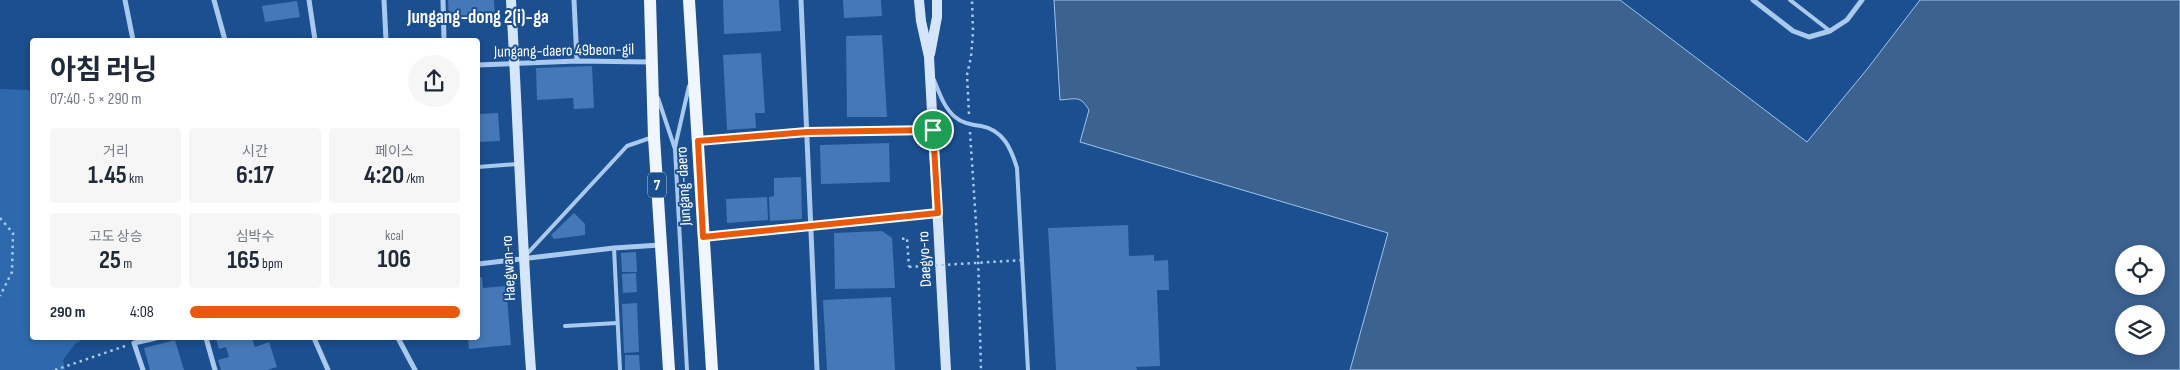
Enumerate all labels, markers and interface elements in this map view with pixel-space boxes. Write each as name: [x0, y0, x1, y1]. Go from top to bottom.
district label: Jungang-dong 2(i)-ga: [406, 6, 549, 29]
street label: Jungang-daero 49beon-gil: [493, 40, 634, 62]
text: 아침 러닝: [50, 54, 157, 87]
button: share: [408, 55, 460, 107]
text: 07:40 · 5 × 290 m: [50, 90, 141, 109]
pin: [912, 109, 954, 151]
icon: arrive: [919, 116, 947, 144]
text: 거리: [103, 143, 129, 160]
text: 시간: [242, 143, 268, 160]
text: 페이스: [375, 143, 414, 160]
street label: Jungang-daero: [672, 146, 696, 227]
text: 1.45: [88, 160, 127, 191]
text: 6:17: [236, 160, 274, 191]
text: 4:20: [364, 160, 404, 191]
text: km: [127, 170, 143, 187]
text: /km: [404, 170, 425, 187]
road number: 7: [648, 172, 666, 198]
text: kcal: [385, 227, 404, 244]
text: 고도 상승: [89, 228, 143, 245]
text: 심박수: [236, 228, 274, 245]
street label: Daegyo-ro: [914, 231, 936, 287]
street label: Haegwan-ro: [498, 235, 520, 301]
text: 106: [378, 244, 411, 275]
text: 25: [99, 245, 121, 276]
text: 165: [227, 245, 260, 276]
map controls: [2115, 245, 2165, 355]
button: locate: [2115, 245, 2165, 295]
text: m: [121, 255, 132, 272]
text: bpm: [260, 255, 283, 272]
text: 290 m: [50, 303, 85, 322]
text: 4:08: [130, 303, 154, 322]
button: layers: [2115, 305, 2165, 355]

